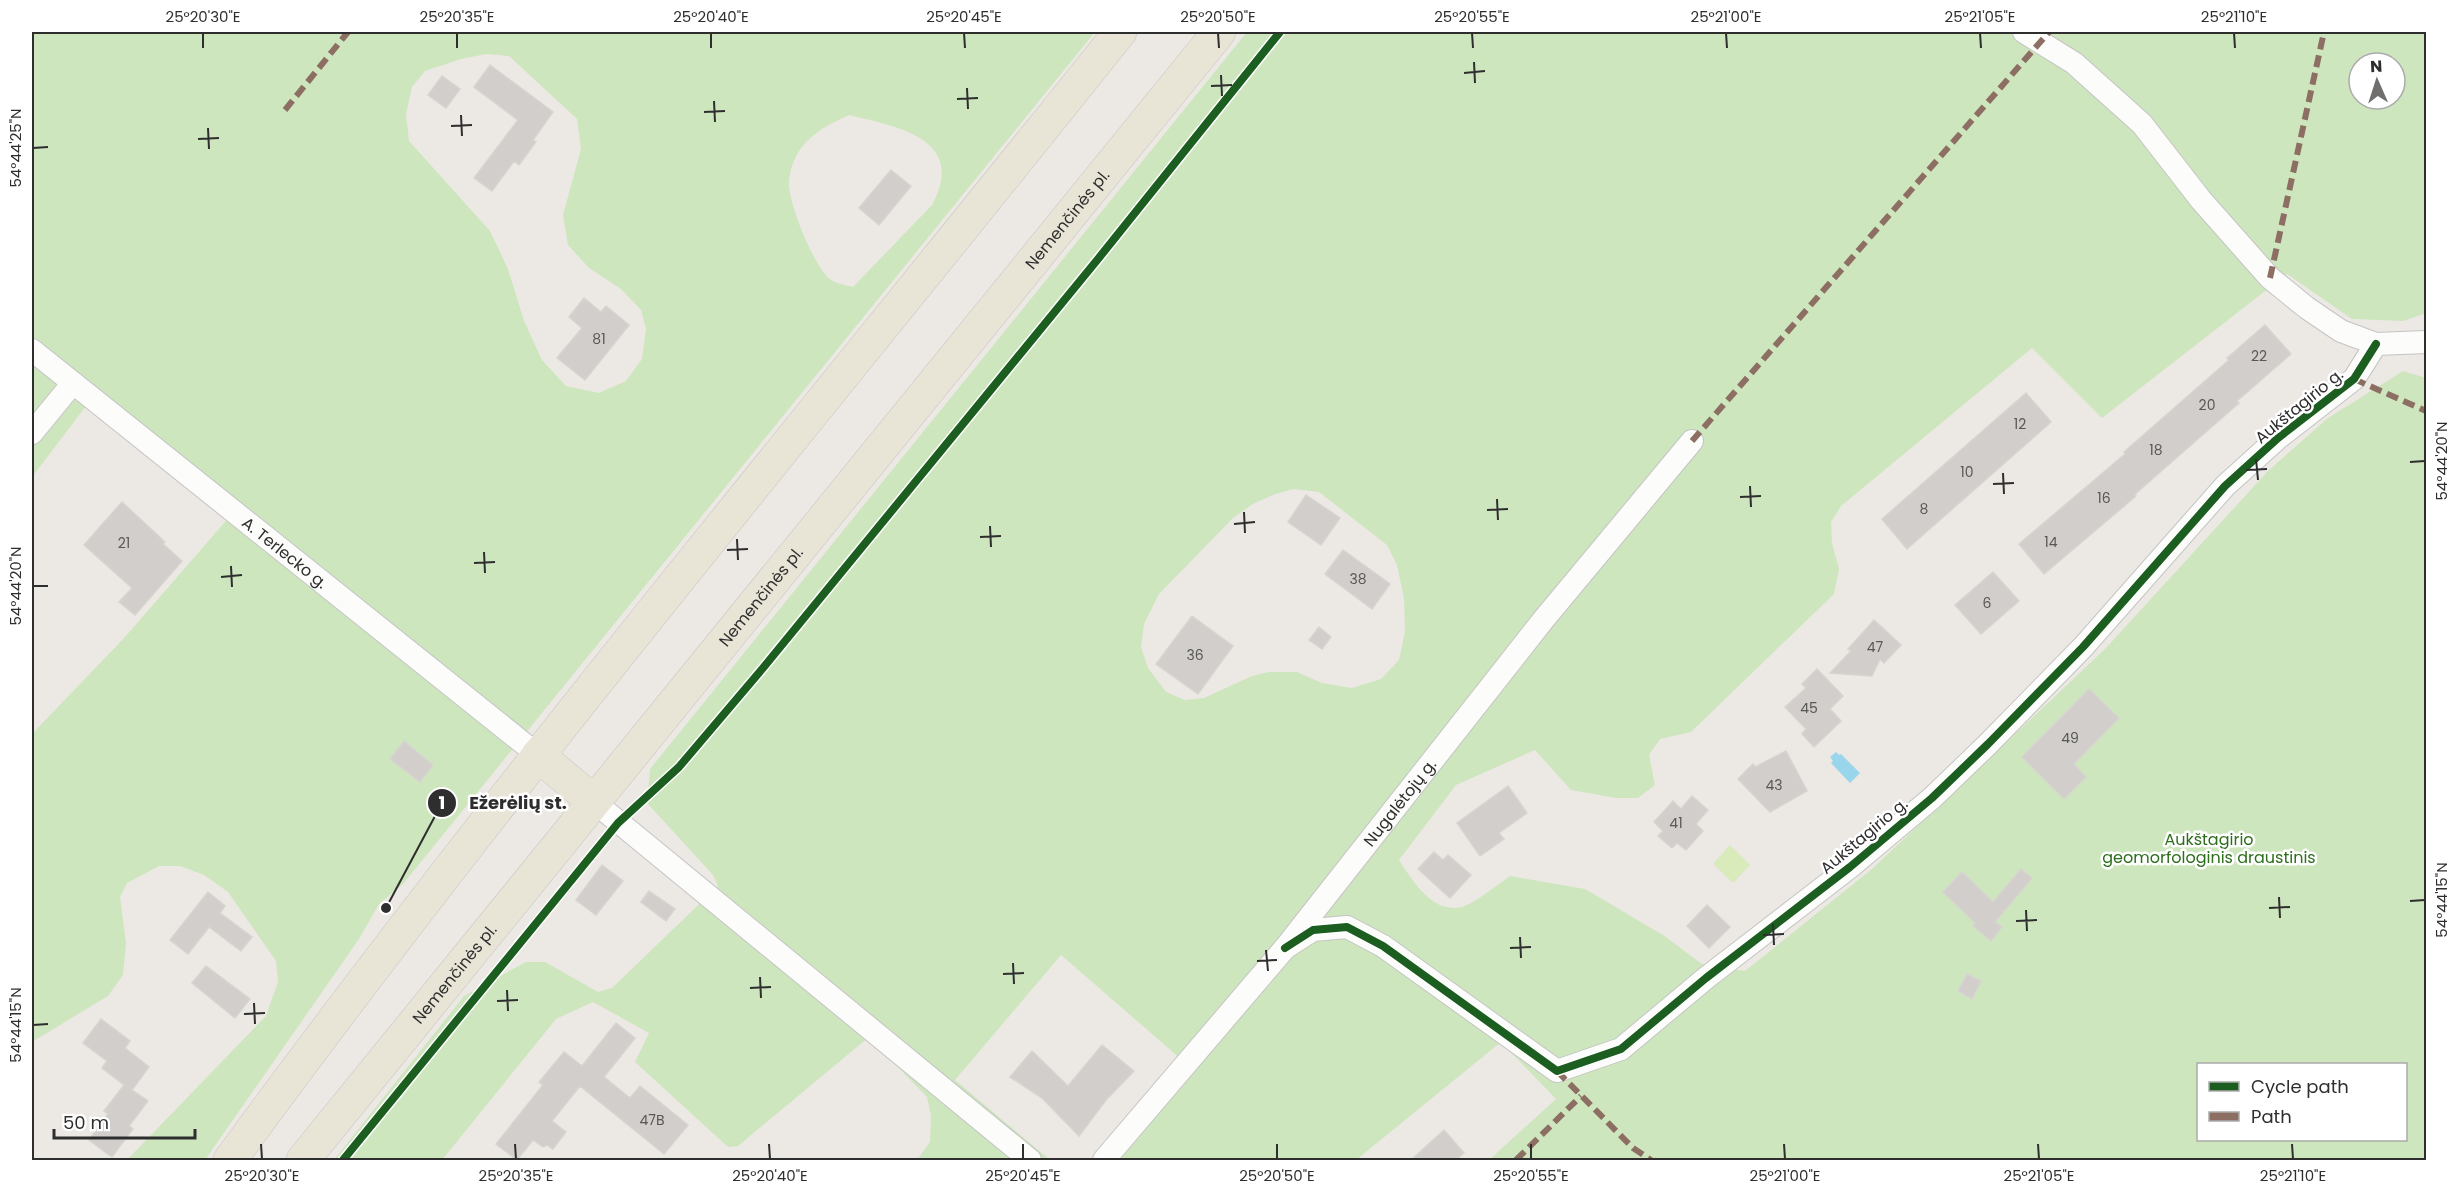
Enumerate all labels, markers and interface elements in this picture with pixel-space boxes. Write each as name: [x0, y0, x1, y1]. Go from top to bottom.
text: 25°20'30"E: [166, 6, 240, 27]
text: 25°20'35"E: [420, 6, 494, 27]
text: 25°20'40"E: [673, 6, 749, 27]
text: 25°20'45"E: [926, 6, 1002, 27]
text: 25°20'50"E: [1180, 6, 1256, 27]
text: 25°20'55"E: [1434, 6, 1510, 27]
text: 25°21'00"E: [1691, 6, 1761, 27]
text: 25°21'05"E: [1945, 6, 2015, 27]
text: 25°21'10"E: [2201, 6, 2267, 27]
north arrow: [2347, 51, 2407, 111]
text: N: [2370, 55, 2383, 78]
text: 54°44'25"N: [5, 108, 26, 188]
street label: Nemenčinės pl.: [1020, 164, 1115, 274]
house number: 81: [592, 329, 606, 349]
house number: 22: [2251, 346, 2267, 366]
street label: Aukštagirio g.: [2250, 363, 2348, 449]
house number: 20: [2199, 395, 2215, 415]
house number: 12: [2014, 414, 2026, 434]
text: 54°44'20"N: [2431, 421, 2452, 501]
house number: 18: [2149, 440, 2163, 460]
house number: 10: [1960, 462, 1974, 482]
house number: 16: [2097, 488, 2111, 508]
house number: 8: [1920, 499, 1929, 519]
street label: A. Terlecko g.: [237, 511, 333, 594]
house number: 14: [2044, 532, 2058, 552]
house number: 21: [118, 533, 130, 553]
street label: Nemenčinės pl.: [713, 542, 808, 651]
text: 54°44'20"N: [5, 546, 26, 626]
house number: 38: [1349, 569, 1367, 589]
house number: 6: [1983, 593, 1992, 613]
house number: 47: [1867, 637, 1884, 657]
house number: 36: [1186, 645, 1204, 665]
house number: 45: [1800, 698, 1818, 718]
house number: 49: [2061, 728, 2079, 748]
street label: Nugalėtojų g.: [1358, 754, 1441, 851]
house number: 43: [1765, 775, 1783, 795]
callout: Ežerėlių st.: [427, 785, 578, 821]
text: 1: [439, 790, 445, 815]
text: Ežerėlių st.: [469, 790, 567, 815]
street label: Aukštagirio g.: [1815, 793, 1913, 879]
house number: 41: [1669, 813, 1683, 833]
park label: Aukštagirio geomorfologinis draustinis: [2102, 828, 2316, 869]
text: 54°44'15"N: [2431, 862, 2452, 938]
street label: Nemenčinės pl.: [407, 919, 502, 1028]
text: 54°44'15"N: [5, 987, 26, 1063]
legend: [2197, 1063, 2407, 1141]
text: Cycle path: [2251, 1074, 2349, 1099]
scale bar: [54, 1102, 195, 1140]
text: Path: [2251, 1104, 2292, 1129]
text: 50 m: [63, 1110, 109, 1135]
house number: 47B: [639, 1110, 665, 1130]
text: 25°20'30"E: [225, 1165, 299, 1186]
text: 25°20'35"E: [479, 1165, 553, 1186]
text: 25°20'40"E: [732, 1165, 808, 1186]
text: 25°20'45"E: [985, 1165, 1061, 1186]
text: 25°20'50"E: [1239, 1165, 1315, 1186]
text: 25°20'55"E: [1493, 1165, 1569, 1186]
text: 25°21'00"E: [1750, 1165, 1820, 1186]
text: 25°21'05"E: [2004, 1165, 2074, 1186]
text: 25°21'10"E: [2260, 1165, 2326, 1186]

